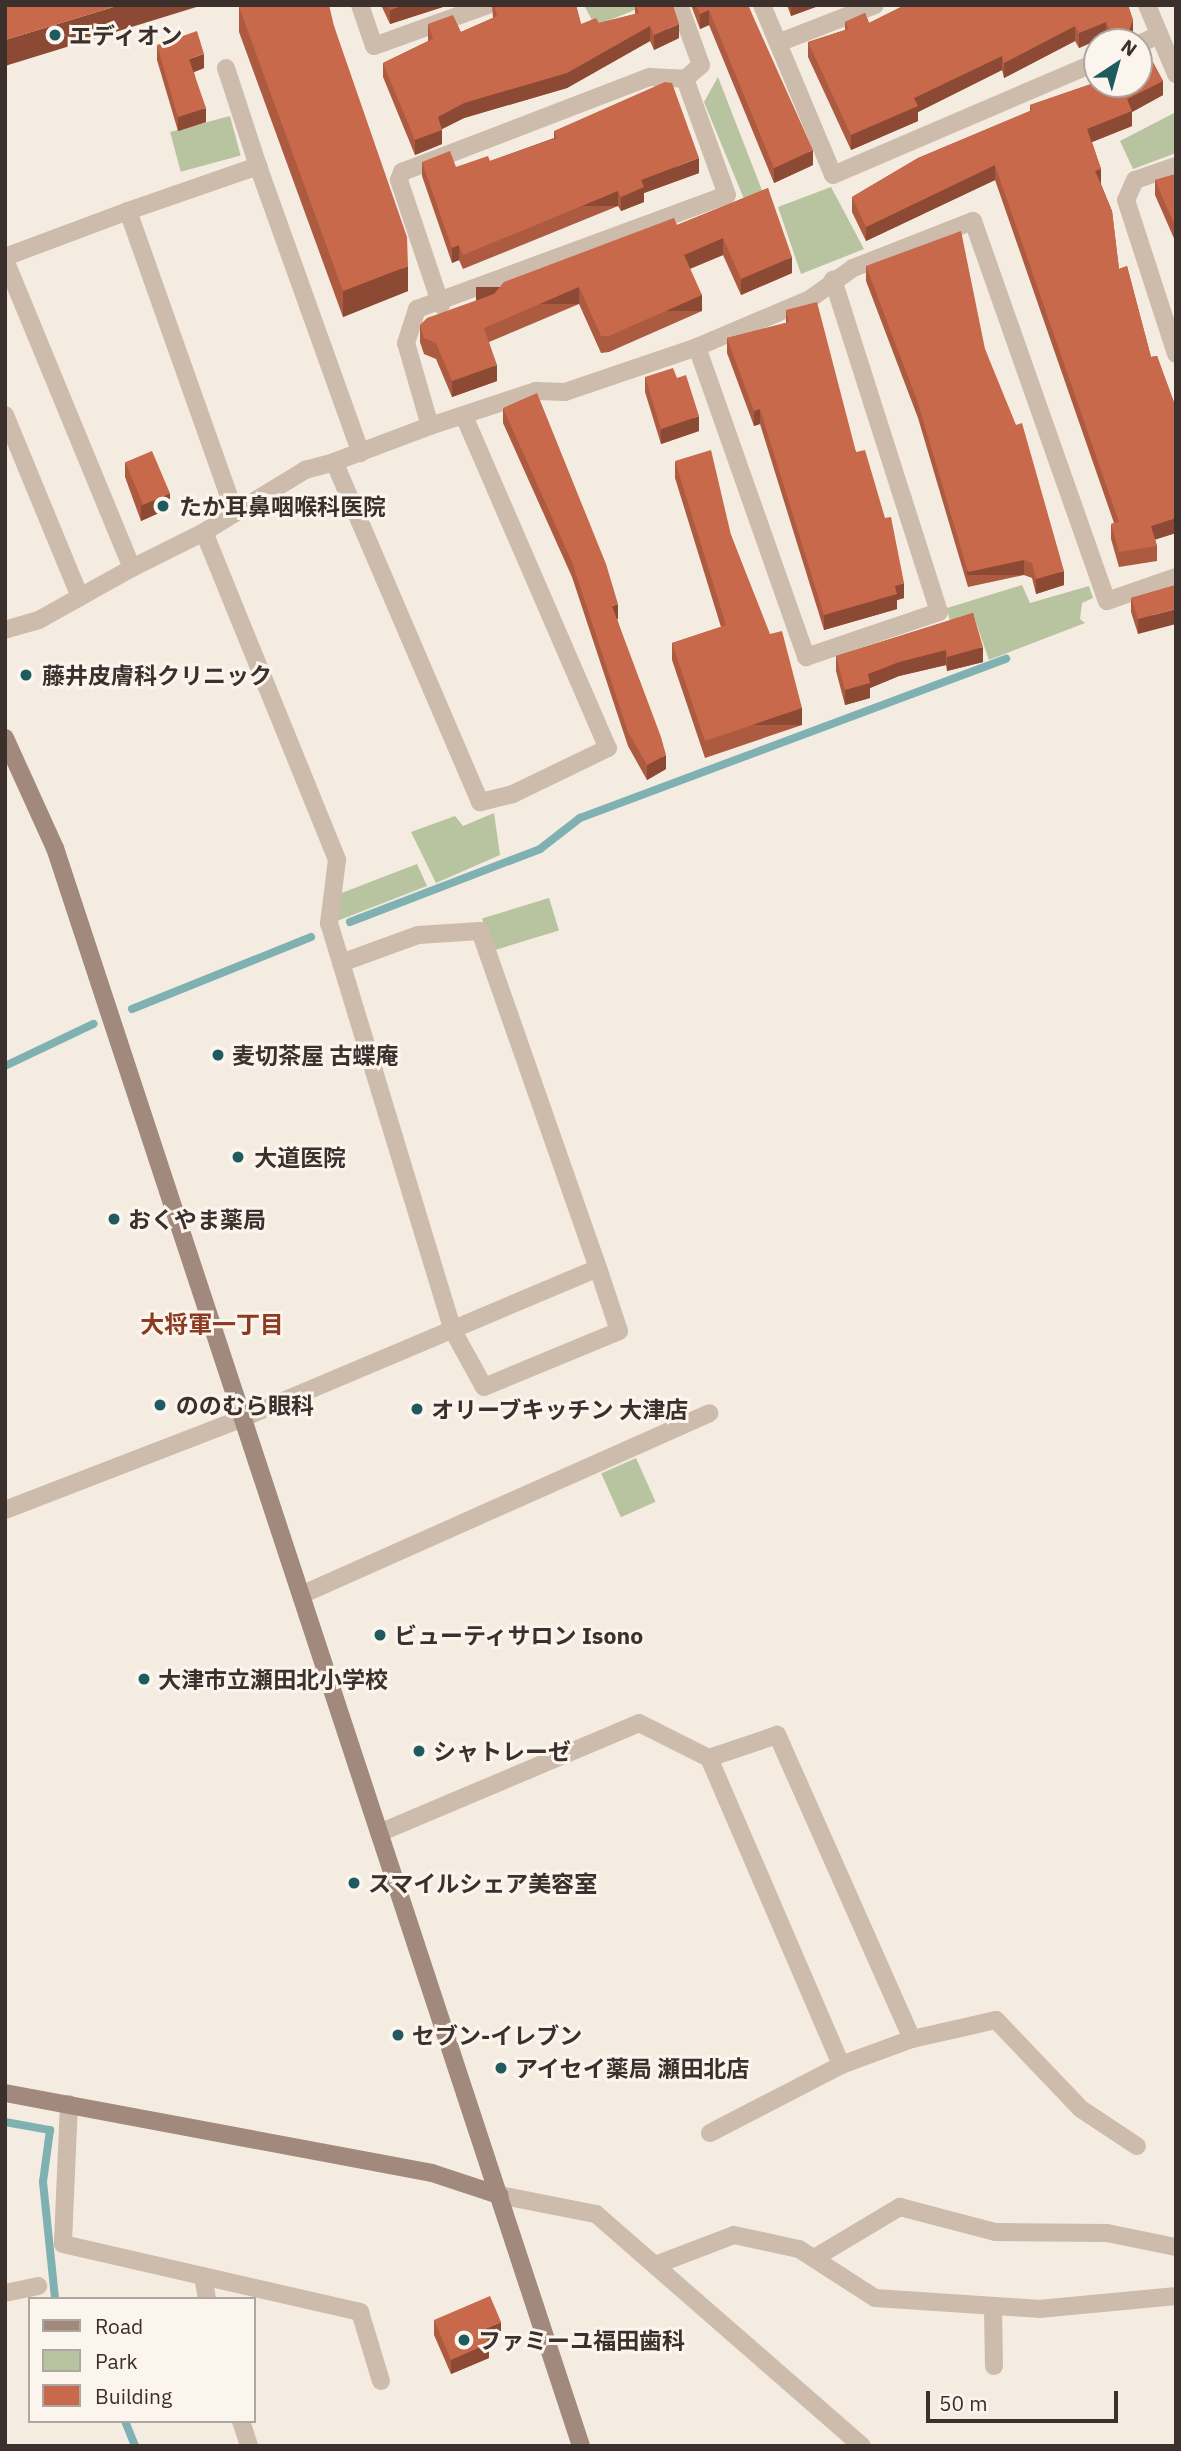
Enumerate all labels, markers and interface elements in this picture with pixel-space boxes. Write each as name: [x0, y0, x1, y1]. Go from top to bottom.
place label: エディオン: [69, 21, 184, 49]
marker: エディオン: [47, 27, 63, 43]
north arrow: [1083, 28, 1153, 98]
text: N: [1117, 34, 1142, 61]
place label: たか耳鼻咽喉科医院: [179, 492, 386, 520]
marker: たか耳鼻咽喉科医院: [153, 496, 173, 516]
place label: 藤井皮膚科クリニック: [42, 661, 272, 689]
marker: 藤井皮膚科クリニック: [16, 665, 36, 685]
place label: 麦切茶屋 古蝶庵: [232, 1041, 398, 1069]
marker: 麦切茶屋 古蝶庵: [210, 1047, 226, 1063]
place label: 大道医院: [254, 1143, 346, 1171]
marker: 大道医院: [228, 1147, 248, 1167]
place label: おくやま薬局: [128, 1205, 266, 1233]
marker: おくやま薬局: [106, 1211, 122, 1227]
district label: 大将軍一丁目: [140, 1311, 284, 1339]
place label: ののむら眼科: [176, 1391, 314, 1419]
marker: ののむら眼科: [150, 1395, 170, 1415]
place label: オリーブキッチン 大津店: [431, 1395, 689, 1423]
marker: オリーブキッチン 大津店: [409, 1401, 425, 1417]
place label: ビューティサロン Isono: [394, 1621, 644, 1649]
marker: ビューティサロン Isono: [372, 1627, 388, 1643]
place label: 大津市立瀬田北小学校: [158, 1665, 388, 1693]
marker: 大津市立瀬田北小学校: [136, 1671, 152, 1687]
place label: シャトレーゼ: [433, 1737, 571, 1765]
marker: シャトレーゼ: [411, 1743, 427, 1759]
place label: スマイルシェア美容室: [368, 1869, 598, 1897]
marker: スマイルシェア美容室: [346, 1875, 362, 1891]
place label: セブン-イレブン: [412, 2021, 582, 2049]
marker: セブン-イレブン: [390, 2027, 406, 2043]
place label: アイセイ薬局 瀬田北店: [515, 2054, 750, 2082]
marker: アイセイ薬局 瀬田北店: [493, 2060, 509, 2076]
legend: [28, 2297, 256, 2423]
text: Road: [95, 2312, 143, 2340]
place label: ファミーユ福田歯科: [478, 2326, 685, 2354]
marker: ファミーユ福田歯科: [456, 2332, 472, 2348]
text: Park: [95, 2347, 138, 2375]
scale bar: [929, 2378, 1122, 2422]
text: Building: [95, 2382, 172, 2410]
text: 50 m: [939, 2389, 988, 2417]

